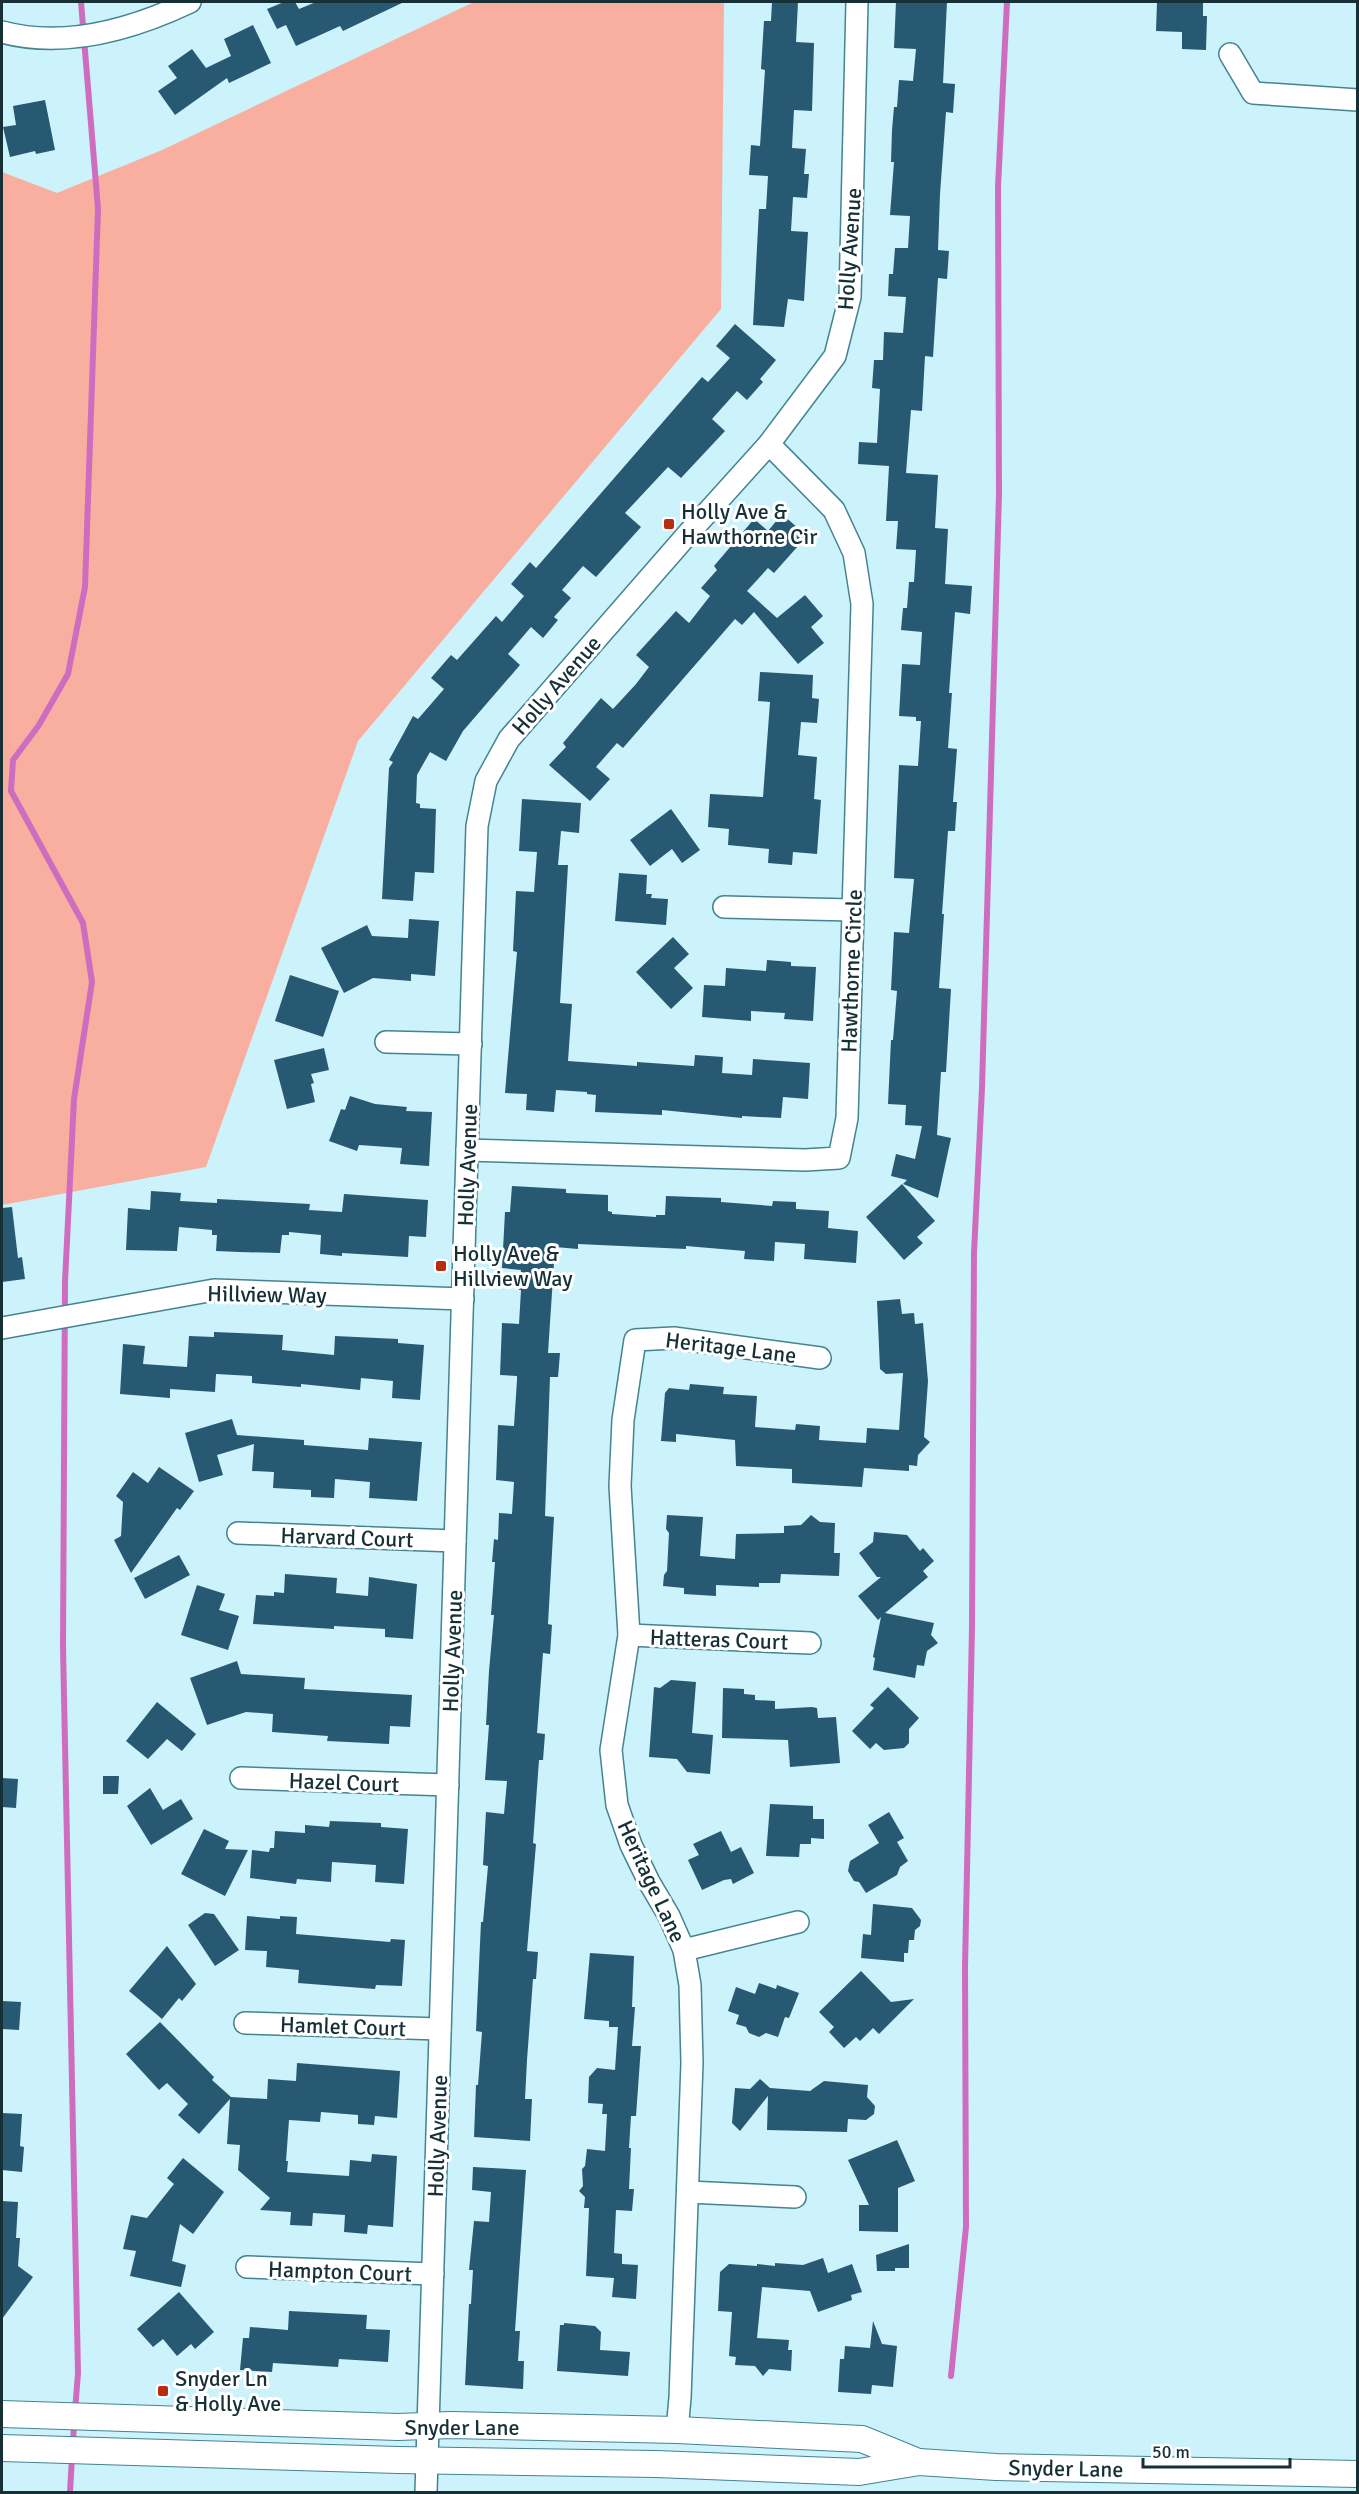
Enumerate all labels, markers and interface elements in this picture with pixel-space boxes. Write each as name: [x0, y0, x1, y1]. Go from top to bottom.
street label: Holly Avenue: [832, 187, 867, 311]
place label: Holly Ave & Hawthorne Cir: [681, 498, 817, 550]
marker: Holly Ave & Hawthorne Cir: [662, 517, 676, 531]
street label: Holly Avenue: [506, 630, 607, 740]
street label: Hawthorne Circle: [835, 889, 868, 1053]
street label: Holly Avenue: [452, 1103, 483, 1227]
place label: Holly Ave & Hillview Way: [453, 1240, 573, 1292]
marker: Holly Ave & Hillview Way: [434, 1259, 448, 1273]
street label: Hillview Way: [207, 1280, 328, 1309]
street label: Heritage Lane: [664, 1326, 798, 1369]
street label: Harvard Court: [280, 1522, 414, 1553]
street label: Holly Avenue: [437, 1589, 468, 1713]
street label: Hatteras Court: [649, 1624, 789, 1655]
street label: Hazel Court: [288, 1767, 400, 1798]
street label: Heritage Lane: [611, 1816, 692, 1947]
street label: Hamlet Court: [279, 2011, 407, 2042]
street label: Holly Avenue: [422, 2074, 453, 2198]
street label: Hampton Court: [268, 2255, 413, 2288]
place label: Snyder Ln & Holly Ave: [175, 2365, 281, 2417]
marker: Snyder Ln & Holly Ave: [156, 2384, 170, 2398]
street label: Snyder Lane: [404, 2414, 520, 2441]
scale bar: [1143, 2431, 1290, 2469]
text: 50 m: [1152, 2441, 1190, 2463]
street label: Snyder Lane: [1008, 2454, 1124, 2483]

